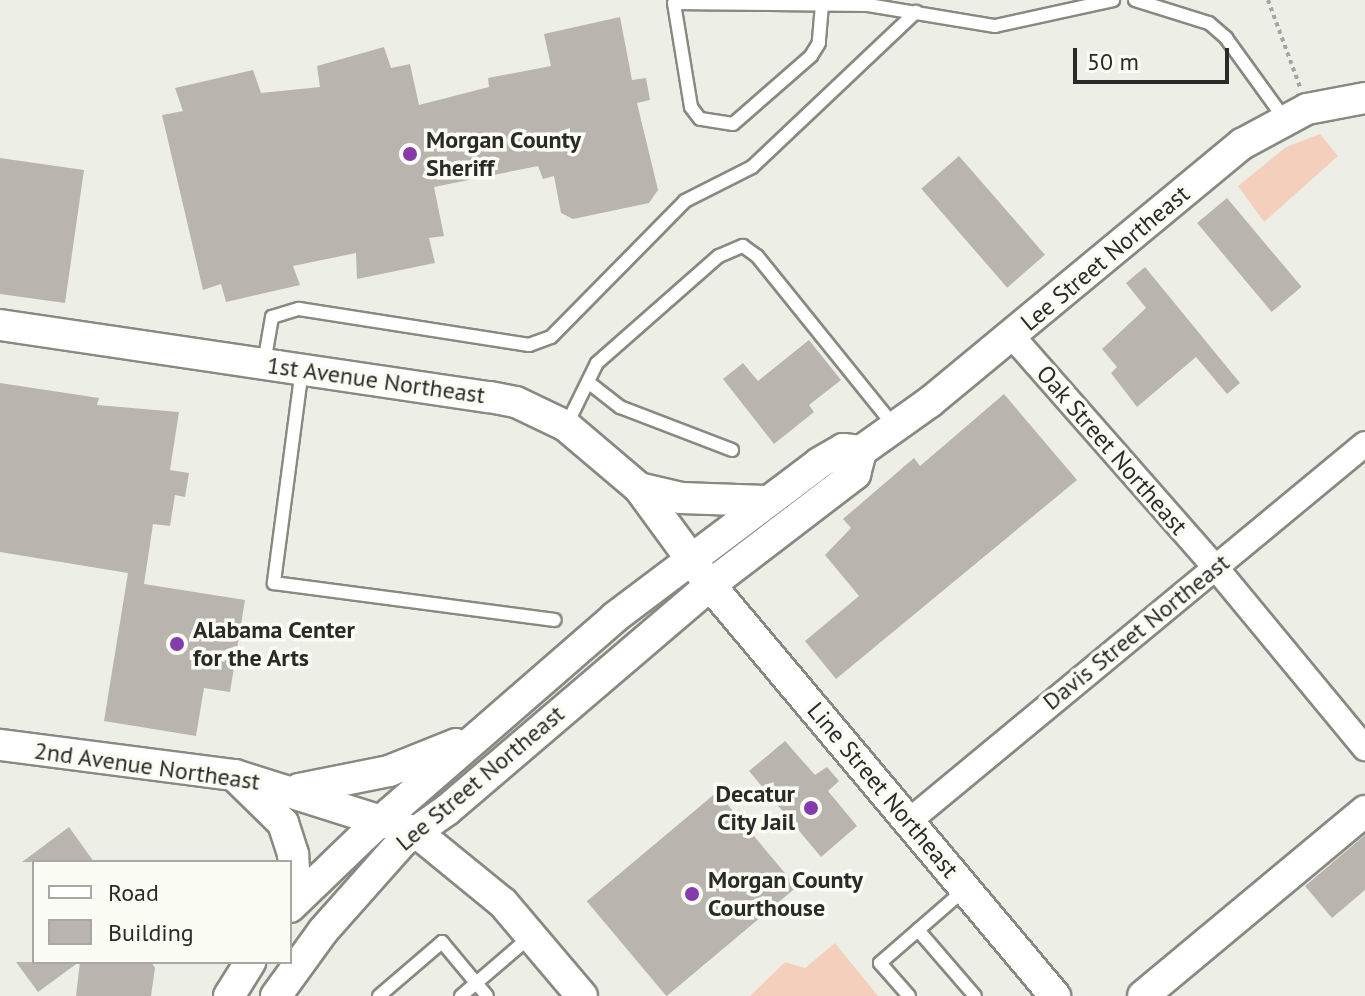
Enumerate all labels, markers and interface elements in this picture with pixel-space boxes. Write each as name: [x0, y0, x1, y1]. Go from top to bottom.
scale bar: [1077, 32, 1233, 82]
text: 50 m: [1087, 46, 1139, 77]
place label: Morgan County Sheriff: [426, 126, 581, 182]
marker: Morgan County Sheriff: [401, 145, 419, 163]
street label: Lee Street Northeast: [1015, 179, 1195, 337]
street label: 1st Avenue Northeast: [265, 350, 487, 410]
street label: Oak Street Northeast: [1030, 359, 1194, 541]
street label: Davis Street Northeast: [1037, 548, 1235, 716]
place label: Alabama Center for the Arts: [193, 616, 355, 672]
marker: Alabama Center for the Arts: [168, 635, 186, 653]
street label: Line Street Northeast: [801, 697, 965, 883]
street label: Lee Street Northeast: [390, 699, 570, 857]
street label: 2nd Avenue Northeast: [32, 736, 262, 796]
place label: Decatur City Jail: [715, 780, 795, 836]
marker: Decatur City Jail: [802, 799, 820, 817]
legend: [32, 860, 292, 964]
place label: Morgan County Courthouse: [708, 866, 863, 922]
text: Road: [108, 877, 159, 908]
marker: Morgan County Courthouse: [683, 885, 701, 903]
text: Building: [108, 917, 194, 948]

